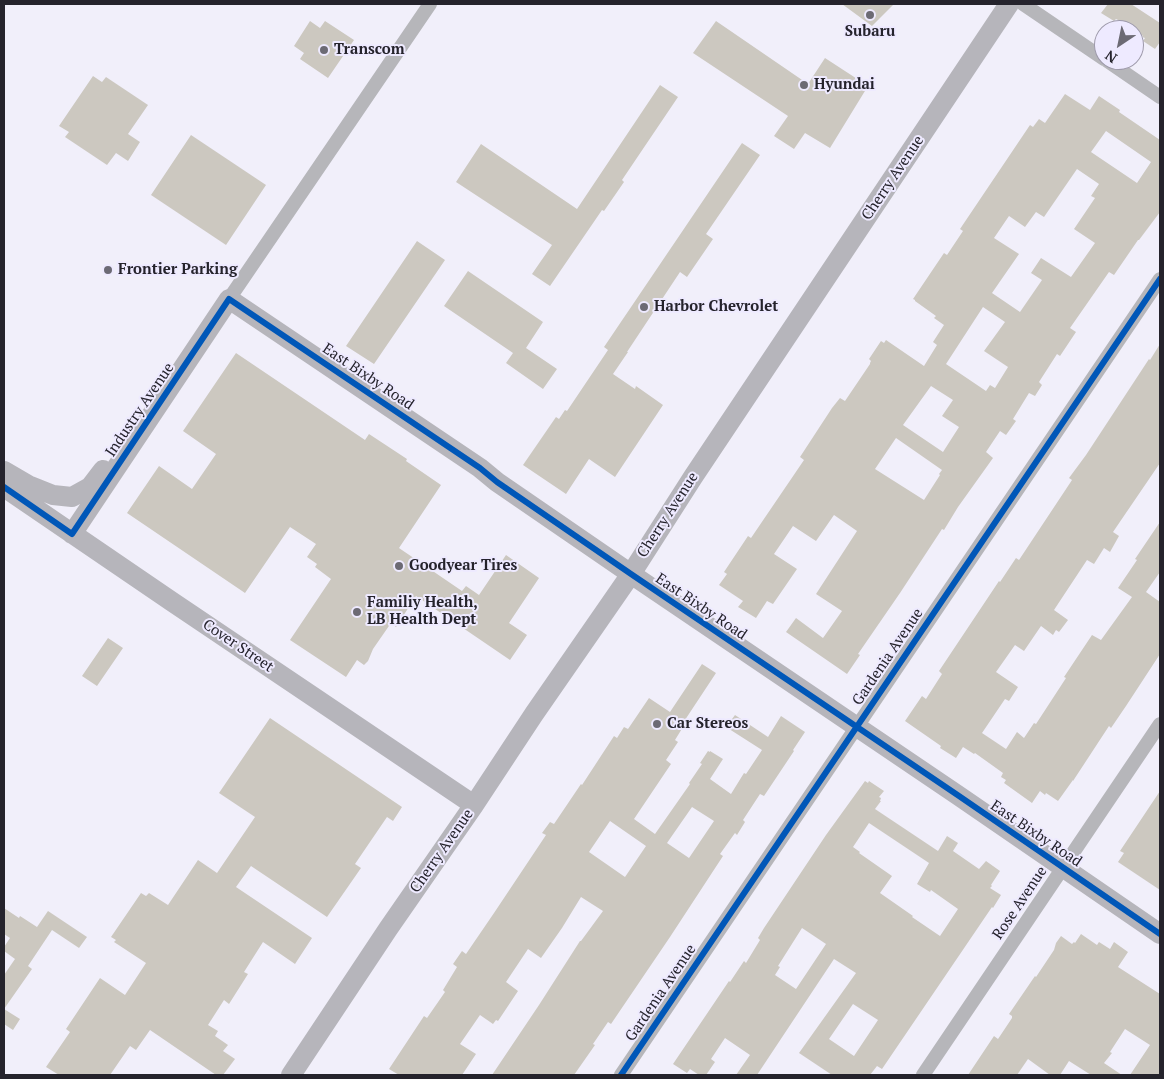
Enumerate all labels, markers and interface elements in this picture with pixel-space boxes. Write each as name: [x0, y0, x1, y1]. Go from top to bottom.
marker: Subaru: [864, 9, 876, 21]
north arrow: [1094, 20, 1144, 70]
place label: Subaru: [845, 23, 895, 41]
place label: Transcom: [334, 41, 405, 59]
marker: Transcom: [318, 44, 330, 56]
text: N: [1101, 46, 1121, 68]
place label: Hyundai: [814, 76, 875, 94]
marker: Hyundai: [798, 79, 810, 91]
street label: Cherry Avenue: [858, 132, 928, 224]
place label: Frontier Parking: [118, 261, 237, 279]
marker: Frontier Parking: [102, 264, 114, 276]
place label: Harbor Chevrolet: [654, 298, 778, 316]
marker: Harbor Chevrolet: [638, 301, 650, 313]
street label: East Bixby Road: [319, 340, 417, 414]
street label: Industry Avenue: [102, 360, 178, 460]
street label: Cherry Avenue: [634, 469, 702, 561]
place label: Goodyear Tires: [409, 557, 517, 575]
marker: Goodyear Tires: [393, 560, 405, 572]
street label: East Bixby Road: [652, 570, 750, 644]
place label: Familiy Health, LB Health Dept: [367, 594, 478, 629]
street label: Gardenia Avenue: [849, 605, 927, 709]
marker: Familiy Health, LB Health Dept: [351, 606, 363, 618]
street label: Cover Street: [199, 616, 277, 676]
place label: Car Stereos: [667, 715, 748, 733]
marker: Car Stereos: [651, 718, 663, 730]
street label: East Bixby Road: [987, 797, 1085, 871]
street label: Cherry Avenue: [406, 806, 478, 896]
street label: Rose Avenue: [989, 863, 1051, 943]
street label: Gardenia Avenue: [622, 941, 700, 1045]

